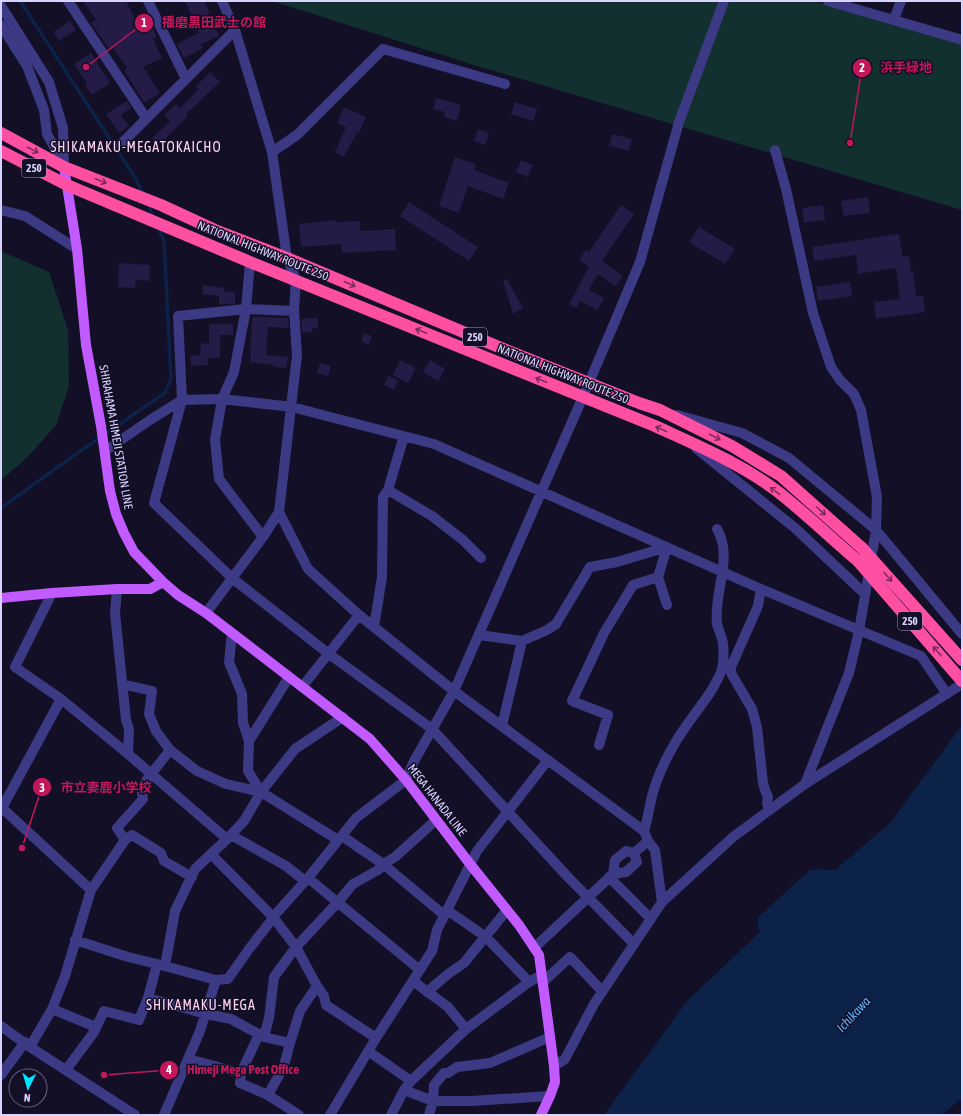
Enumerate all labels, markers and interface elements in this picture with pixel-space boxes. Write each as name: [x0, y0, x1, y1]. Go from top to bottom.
callout: 播磨黒田武士の館: [134, 10, 274, 35]
text: 播磨黒田武士の館: [162, 15, 266, 30]
text: 1: [141, 16, 147, 30]
callout: 浜手緑地: [852, 55, 940, 80]
text: 浜手緑地: [880, 60, 932, 75]
text: 2: [859, 61, 865, 75]
district label: SHIKAMAKU-MEGATOKAICHO: [50, 139, 222, 155]
one-way arrow: [26, 147, 38, 154]
road number: 250: [22, 159, 46, 177]
one-way arrow: [94, 178, 106, 186]
street label: NATIONAL HIGHWAY ROUTE 250: [195, 218, 331, 284]
one-way arrow: [344, 281, 356, 289]
one-way arrow: [415, 327, 427, 334]
road number: 250: [463, 328, 487, 346]
street label: NATIONAL HIGHWAY ROUTE 250: [495, 341, 631, 407]
street label: SHIRAHAMA HIMEJI STATION LINE: [96, 364, 136, 510]
one-way arrow: [535, 376, 547, 384]
one-way arrow: [656, 425, 668, 432]
one-way arrow: [709, 434, 721, 441]
one-way arrow: [770, 487, 781, 495]
one-way arrow: [816, 507, 826, 516]
one-way arrow: [883, 572, 893, 582]
road number: 250: [898, 612, 922, 630]
one-way arrow: [932, 646, 941, 657]
street label: MEGA HANADA LINE: [405, 761, 469, 839]
callout: 市立妻鹿小学校: [32, 775, 159, 800]
text: 市立妻鹿小学校: [60, 780, 152, 795]
text: 3: [39, 781, 45, 795]
water label: Ichikawa: [833, 994, 873, 1035]
district label: SHIKAMAKU-MEGA: [146, 997, 256, 1013]
callout: Himeji Mega Post Office: [159, 1057, 307, 1082]
text: Himeji Mega Post Office: [187, 1062, 299, 1077]
text: 4: [165, 1063, 172, 1077]
north arrow: [8, 1068, 48, 1108]
text: N: [23, 1092, 31, 1104]

